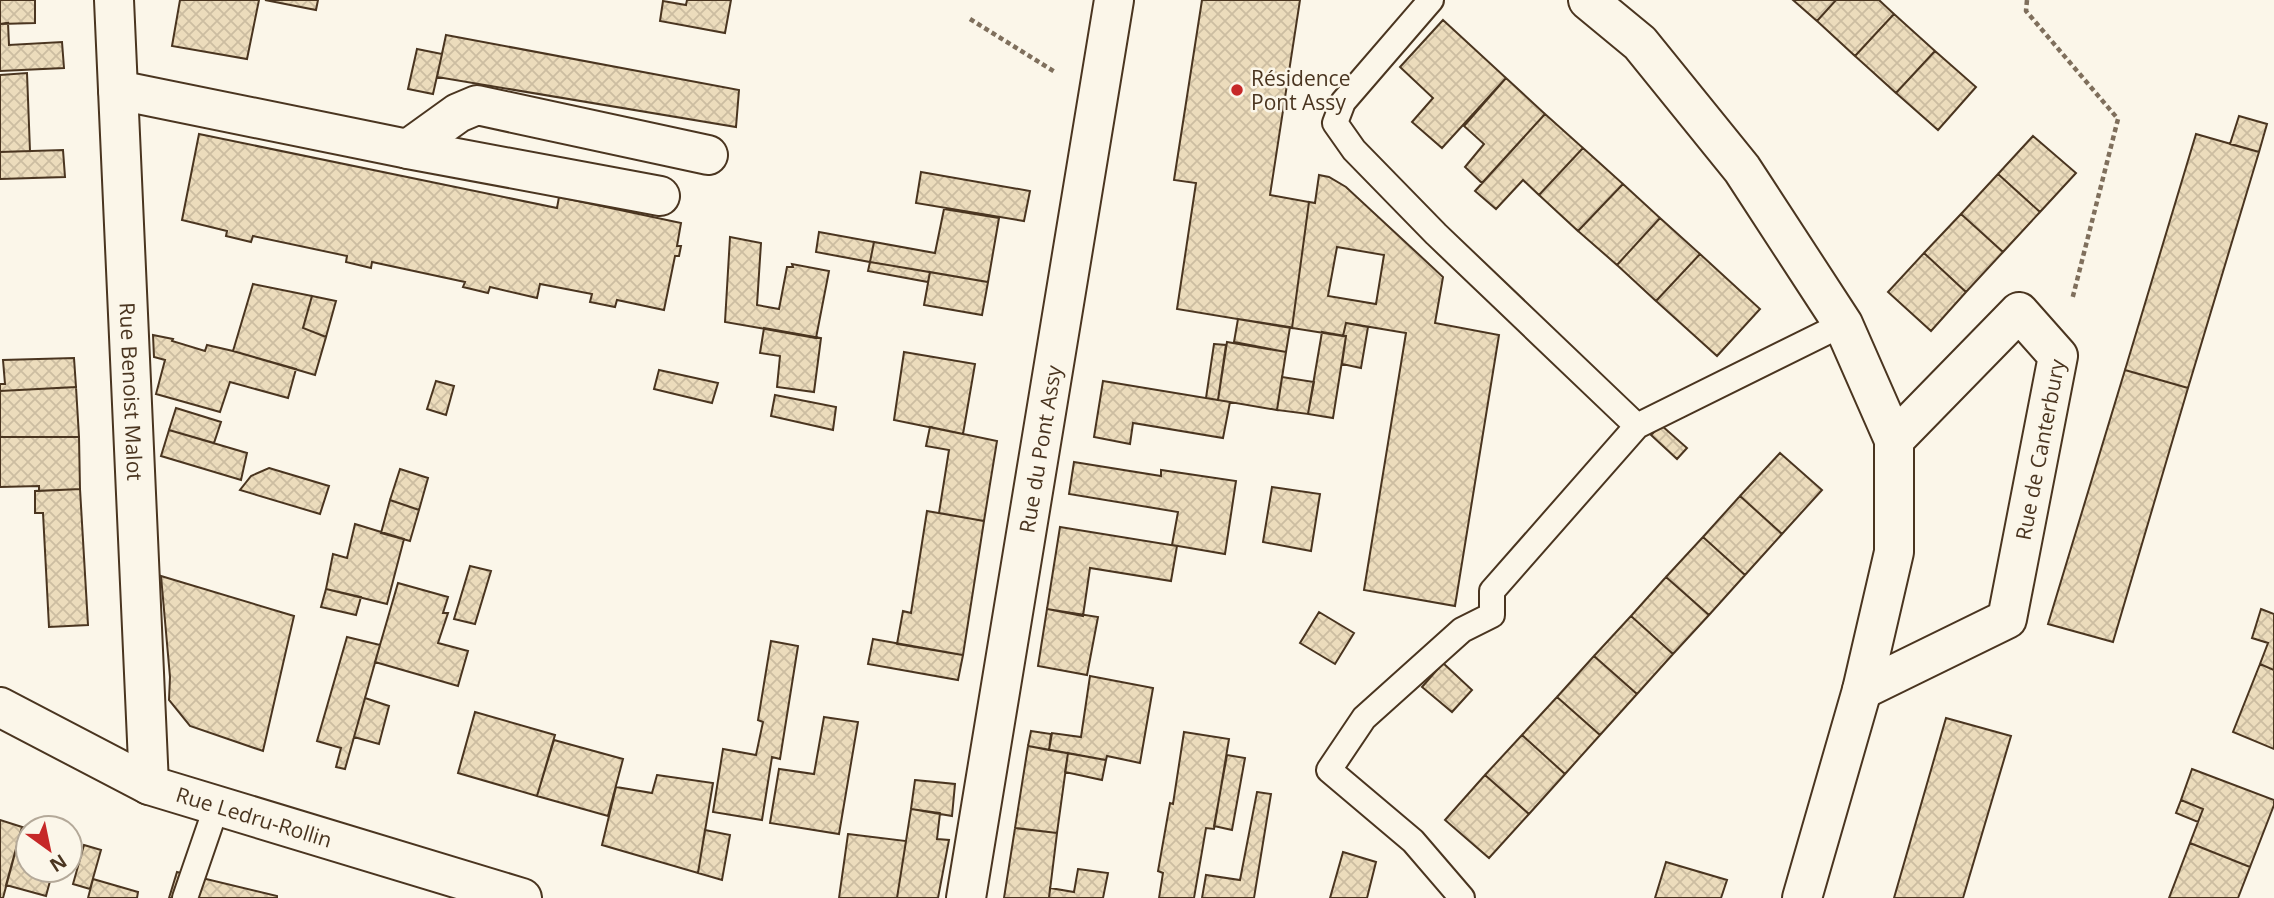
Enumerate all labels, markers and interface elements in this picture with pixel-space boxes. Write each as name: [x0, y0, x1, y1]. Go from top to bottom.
place label: Résidence Pont Assy: [1251, 64, 1350, 116]
marker: Résidence Pont Assy: [1229, 82, 1245, 98]
street label: Rue Benoist Malot: [114, 302, 149, 481]
street label: Rue de Canterbury: [2009, 356, 2071, 542]
street label: Rue du Pont Assy: [1012, 363, 1068, 535]
street label: Rue Ledru-Rollin: [173, 780, 335, 854]
north arrow: [14, 814, 84, 884]
text: N: [45, 848, 72, 878]

